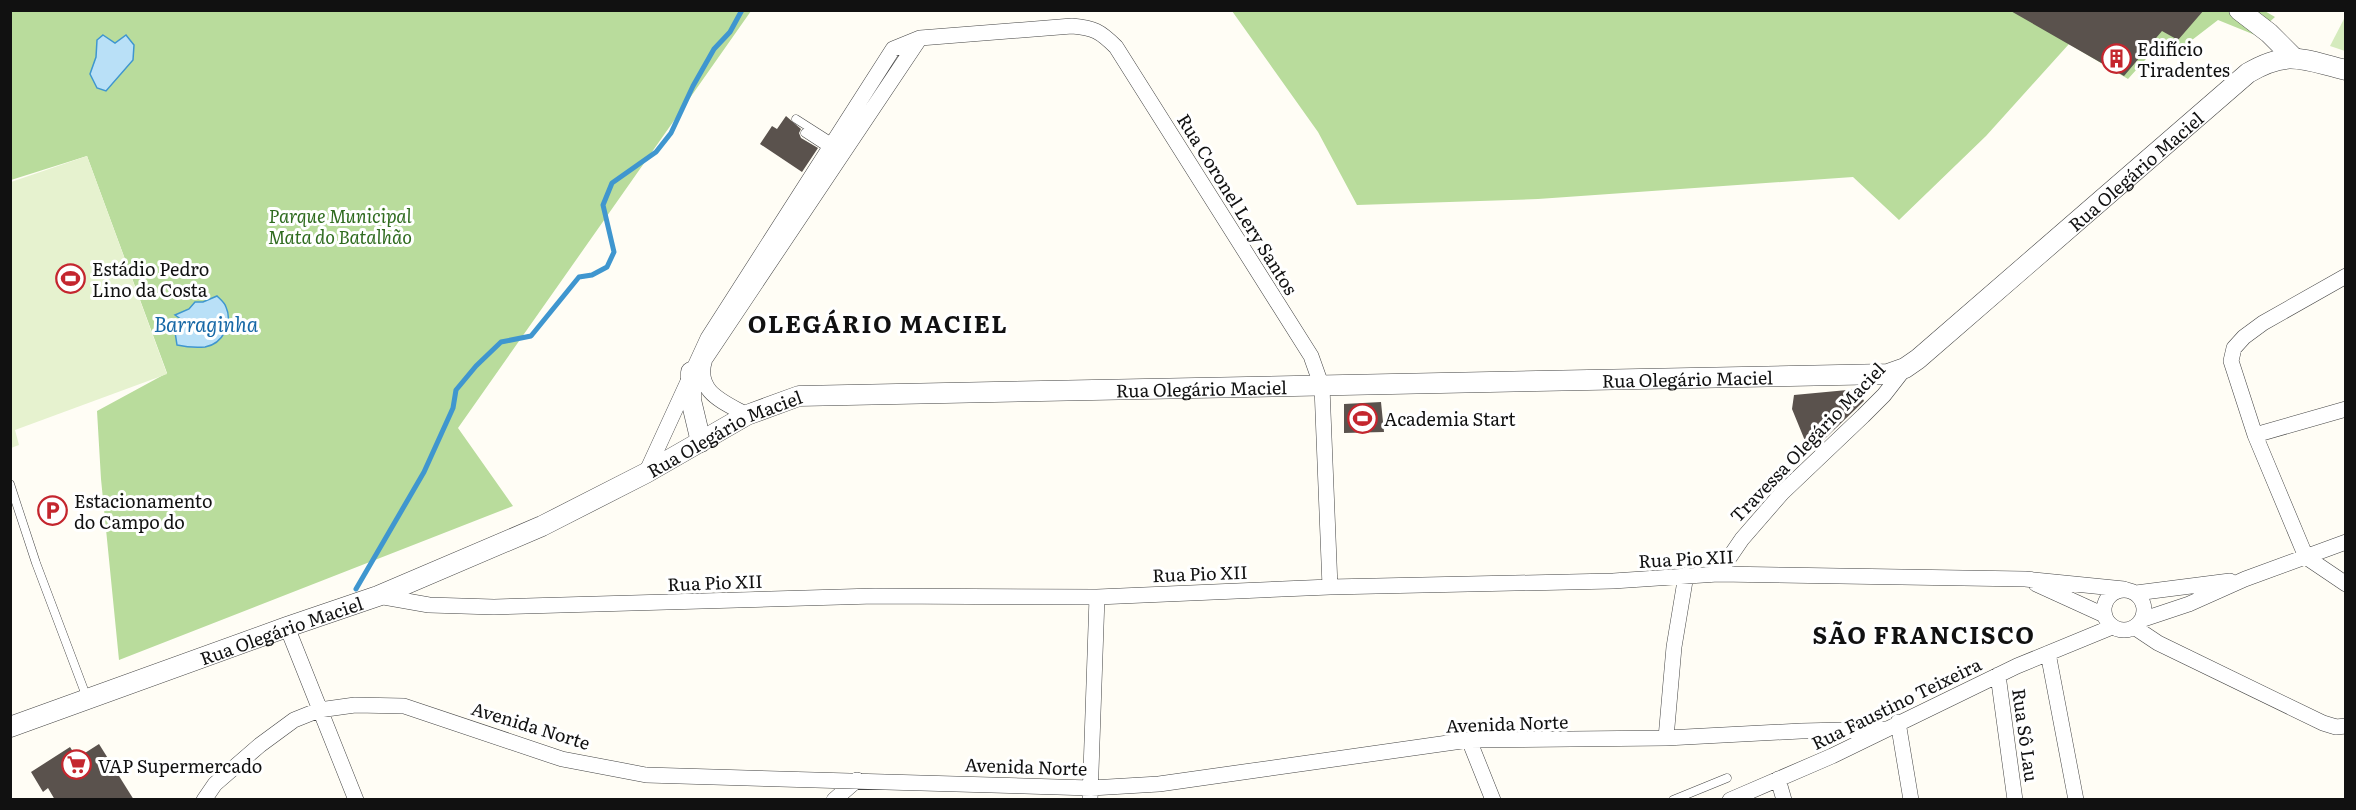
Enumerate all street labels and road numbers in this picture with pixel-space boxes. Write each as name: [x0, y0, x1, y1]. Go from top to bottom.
street label: Rua Olegário Maciel: [2062, 104, 2209, 237]
street label: Rua Coronel Lery Santos: [1171, 108, 1305, 300]
street label: Travessa Olegário Maciel: [1723, 356, 1891, 528]
street label: Rua Olegário Maciel: [1601, 363, 1773, 393]
street label: Rua Olegário Maciel: [1116, 373, 1287, 403]
street label: Rua Olegário Maciel: [642, 383, 806, 483]
street label: Rua Pio XII: [1638, 542, 1734, 574]
street label: Rua Pio XII: [1152, 558, 1248, 588]
street label: Rua Pio XII: [667, 567, 763, 597]
street label: Rua Olegário Maciel: [196, 589, 366, 671]
street label: Rua Faustino Teixeira: [1806, 650, 1986, 756]
street label: Rua Sô Lau: [2006, 687, 2046, 783]
street label: Avenida Norte: [468, 694, 594, 756]
street label: Avenida Norte: [1445, 707, 1569, 739]
street label: Avenida Norte: [964, 750, 1088, 782]

